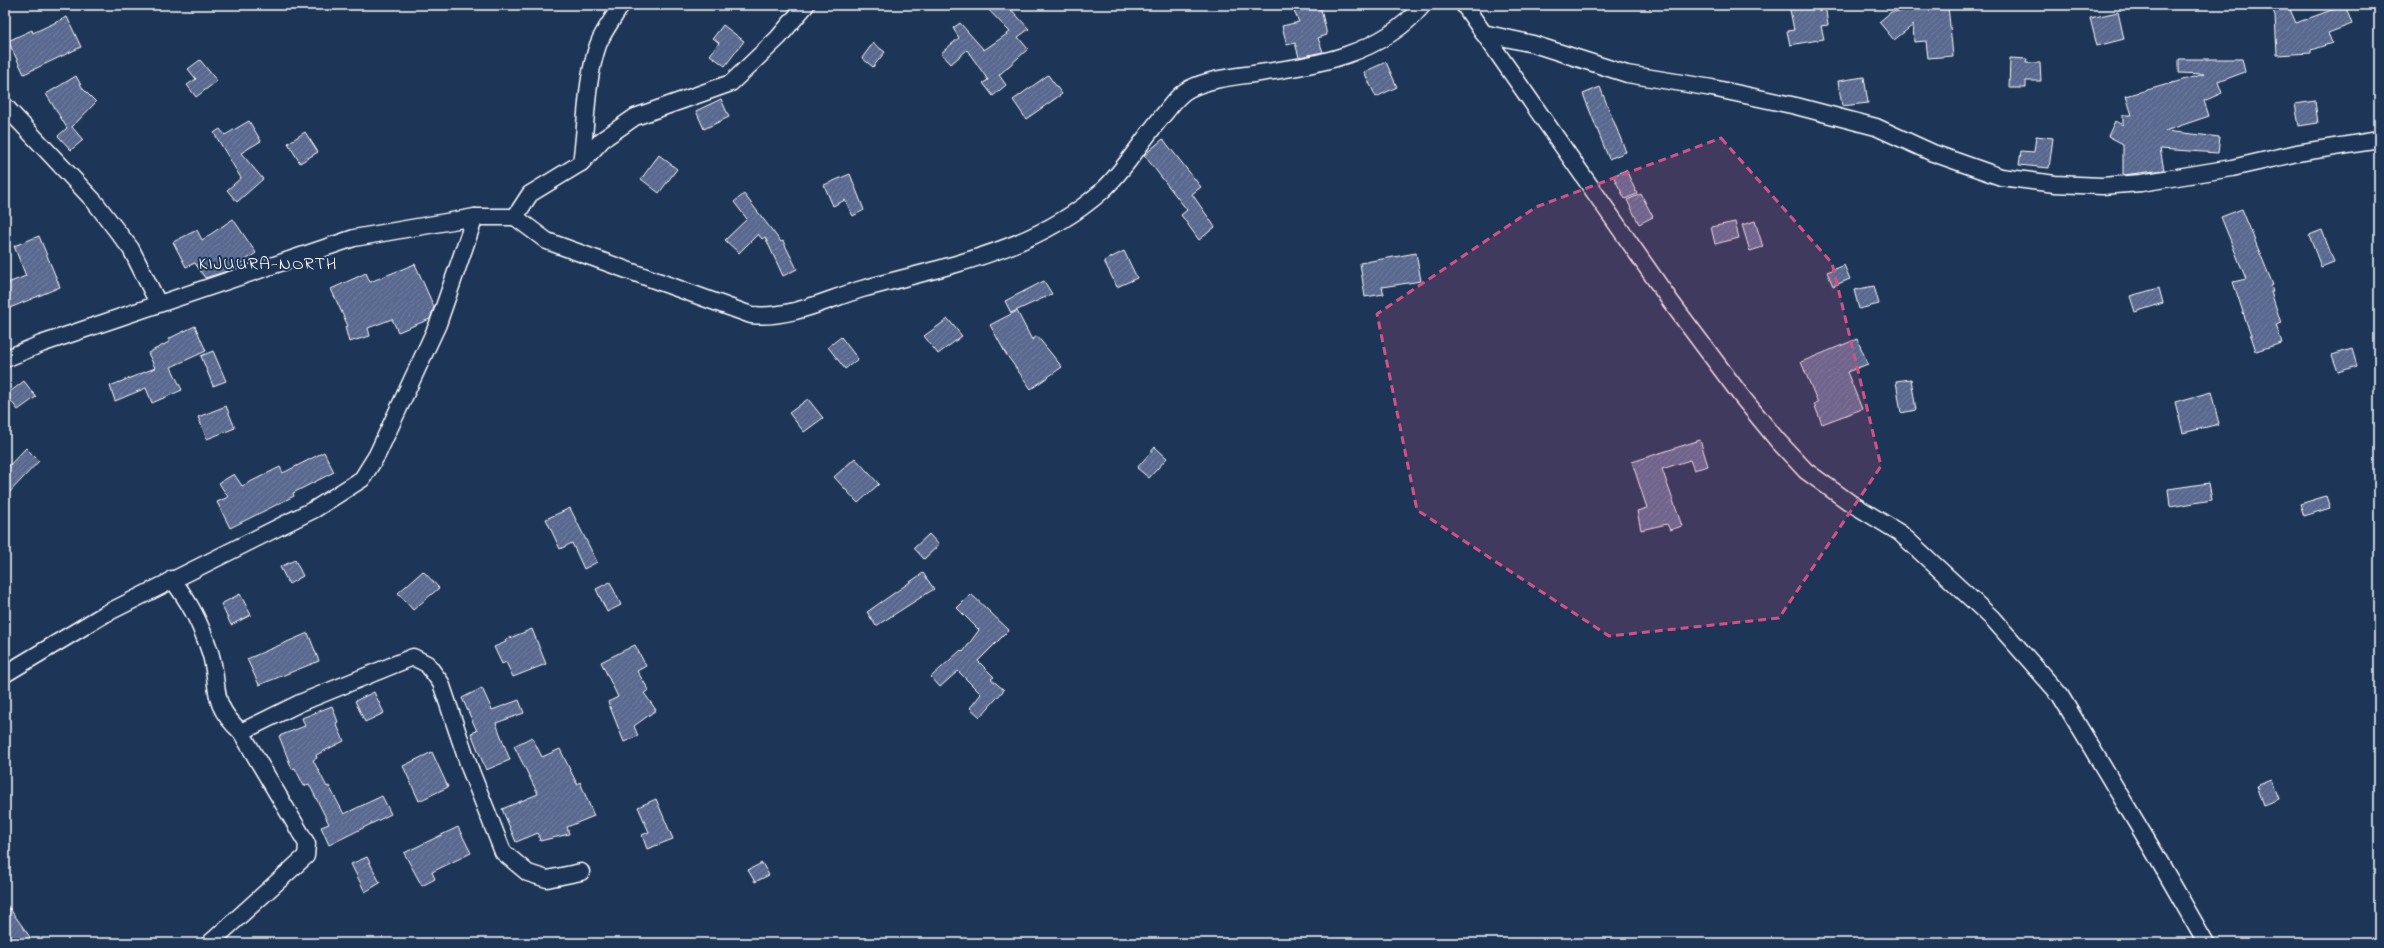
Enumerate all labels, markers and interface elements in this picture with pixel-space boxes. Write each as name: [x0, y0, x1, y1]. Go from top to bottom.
district label: KIJUURA-NORTH: [199, 252, 337, 278]

